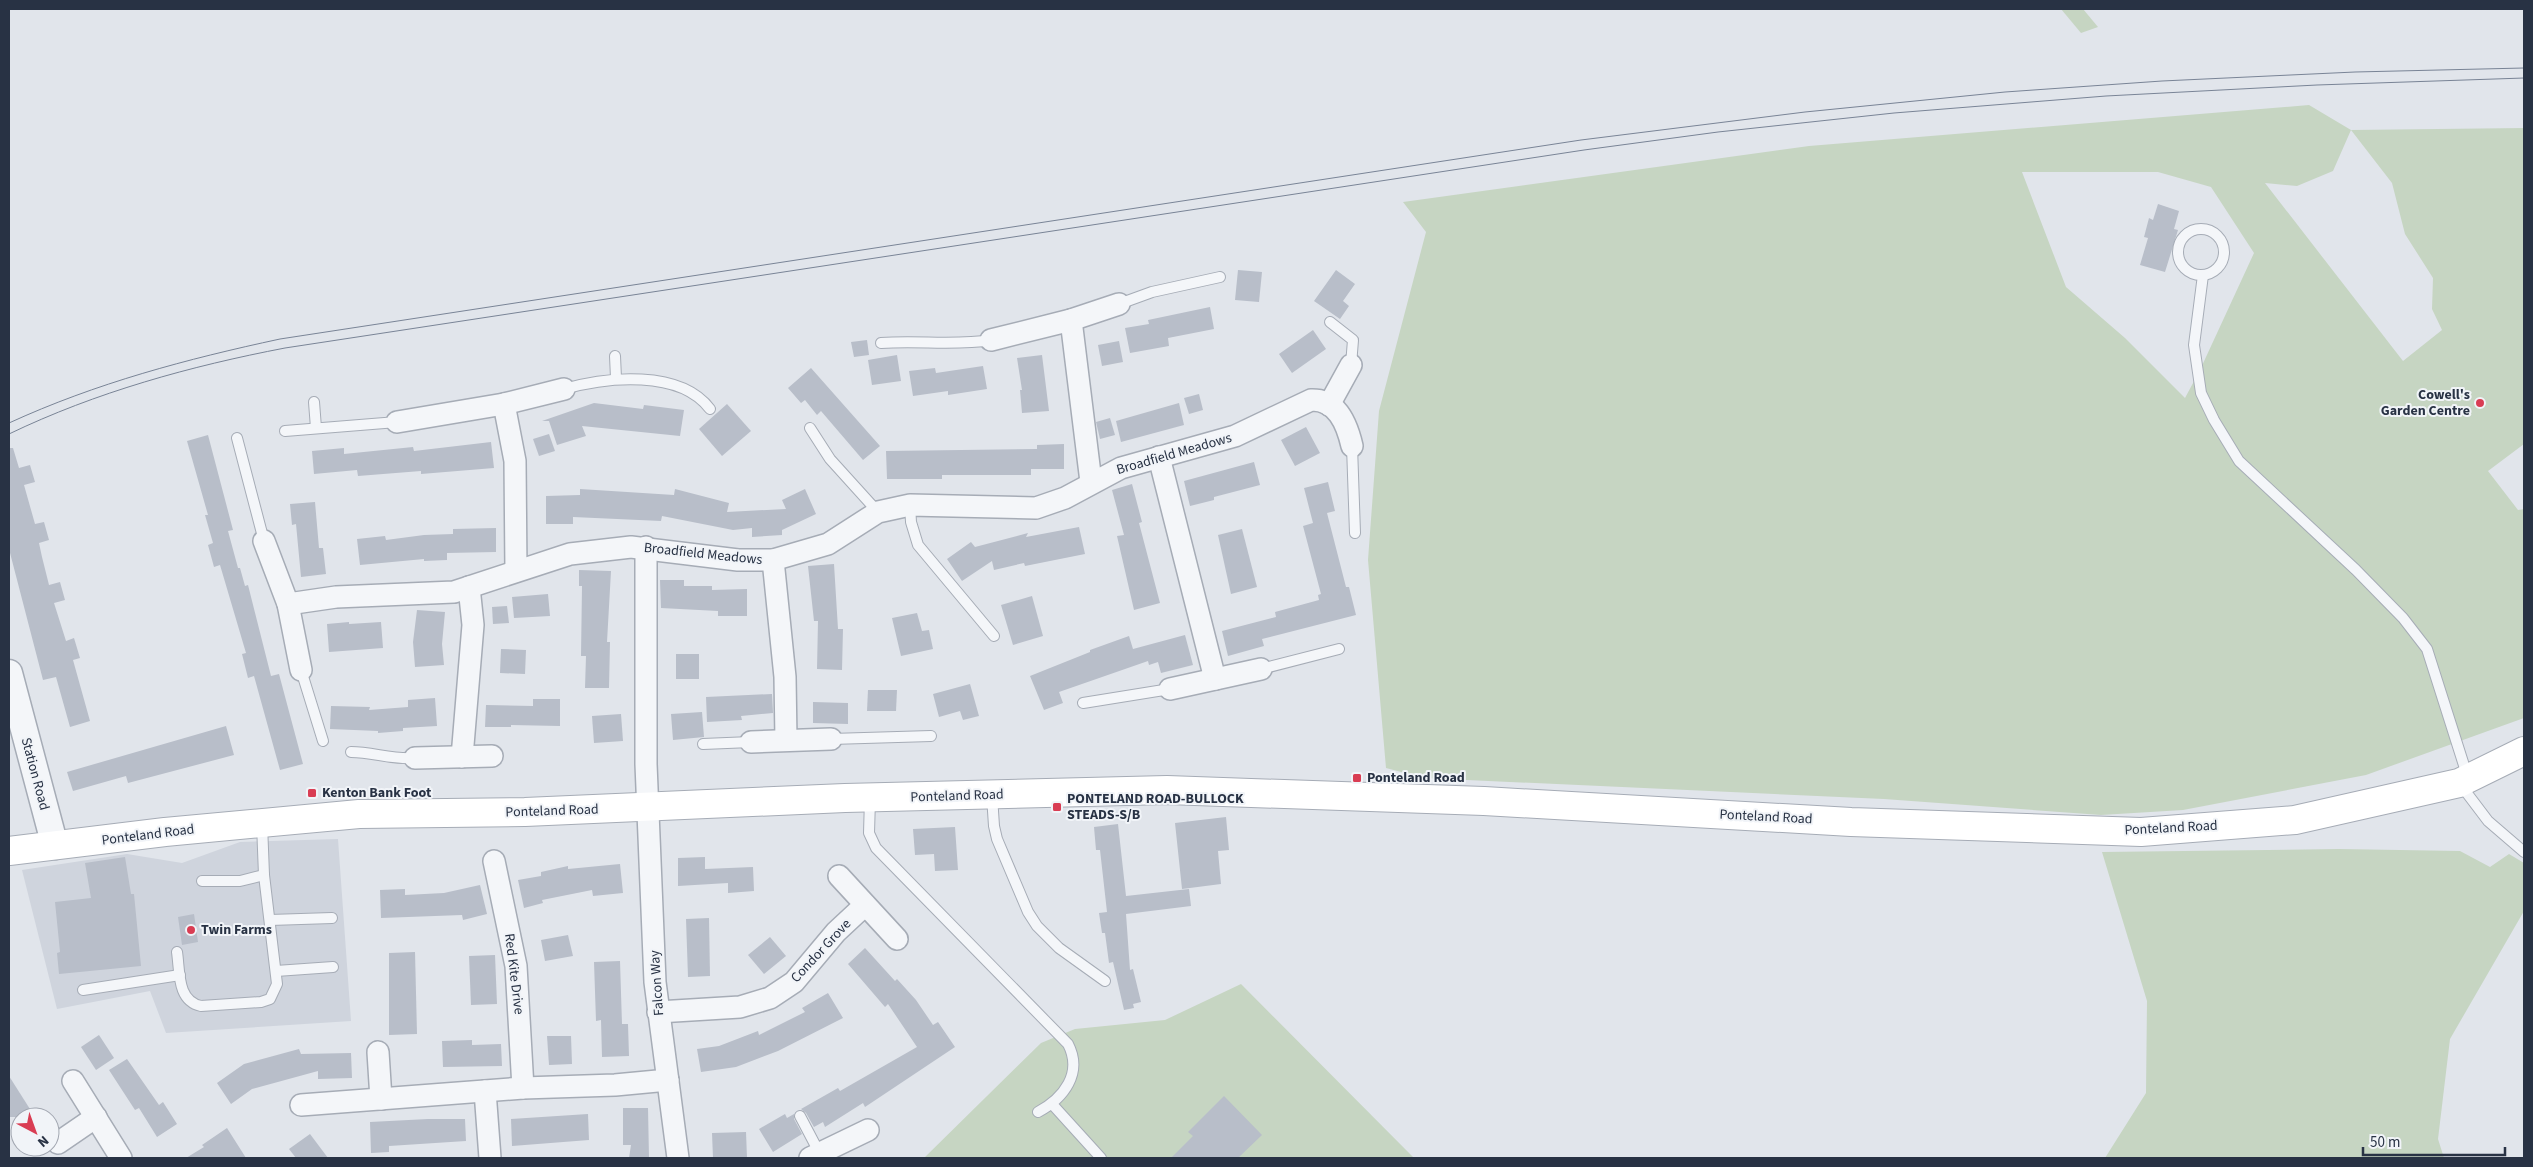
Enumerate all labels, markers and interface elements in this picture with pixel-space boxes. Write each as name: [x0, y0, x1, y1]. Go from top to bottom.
place label: Cowell's Garden Centre: [2381, 385, 2470, 421]
marker: Cowell's Garden Centre: [2474, 397, 2486, 409]
street label: Broadfield Meadows: [1114, 428, 1234, 480]
street label: Broadfield Meadows: [643, 538, 763, 570]
street label: Station Road: [16, 735, 54, 813]
place label: Ponteland Road: [1367, 768, 1465, 788]
marker: Ponteland Road: [1351, 772, 1363, 784]
place label: Kenton Bank Foot: [322, 783, 432, 803]
street label: Ponteland Road: [910, 784, 1004, 808]
marker: Kenton Bank Foot: [306, 787, 318, 799]
place label: PONTELAND ROAD-BULLOCK STEADS-S/B: [1067, 789, 1244, 825]
street label: Ponteland Road: [505, 799, 599, 823]
marker: PONTELAND ROAD-BULLOCK STEADS-S/B: [1051, 801, 1063, 813]
street label: Ponteland Road: [1719, 805, 1813, 829]
street label: Ponteland Road: [2124, 816, 2218, 840]
street label: Ponteland Road: [101, 819, 195, 851]
street label: Condor Grove: [786, 915, 856, 987]
place label: Twin Farms: [201, 920, 272, 940]
marker: Twin Farms: [185, 924, 197, 936]
street label: Red Kite Drive: [499, 932, 529, 1016]
street label: Falcon Way: [645, 949, 669, 1016]
north arrow: [10, 1107, 60, 1157]
scale bar: [2363, 1124, 2506, 1156]
text: N: [33, 1130, 53, 1152]
text: 50 m: [2370, 1132, 2400, 1153]

